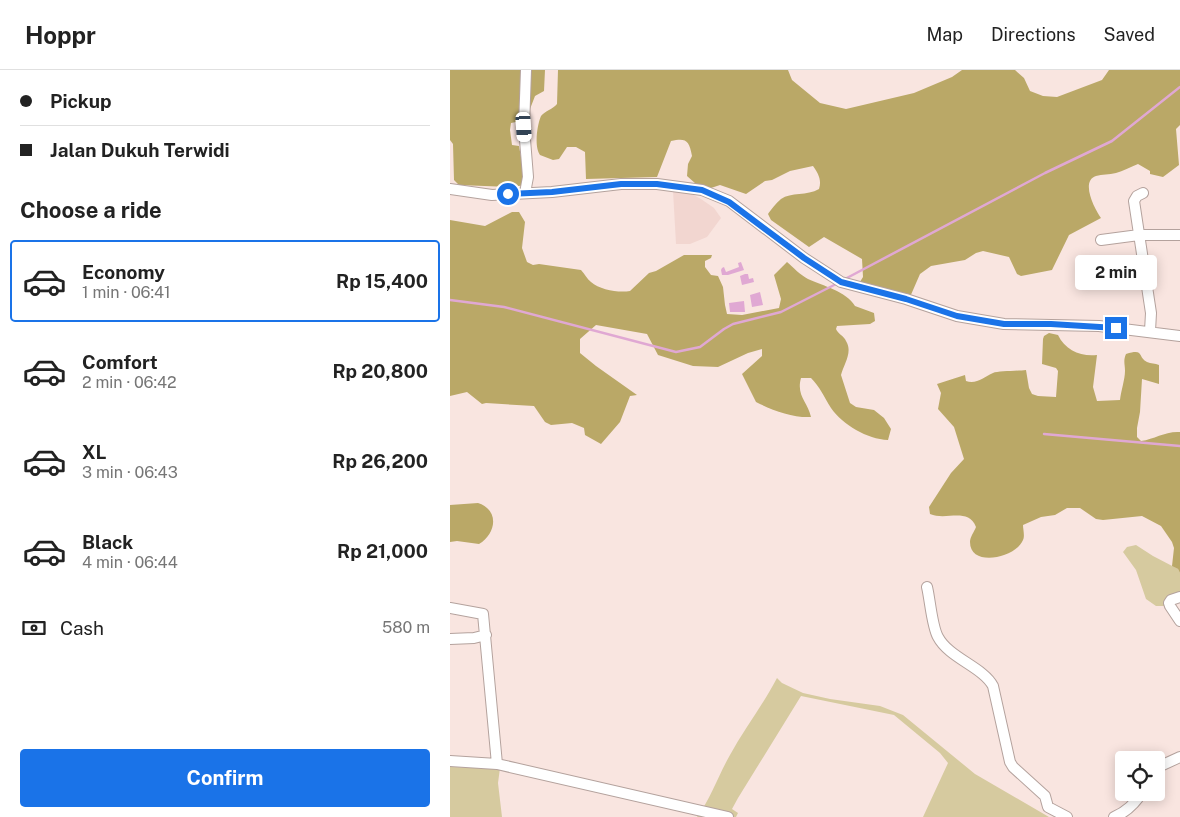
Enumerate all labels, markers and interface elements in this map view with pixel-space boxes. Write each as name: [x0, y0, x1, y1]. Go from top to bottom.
text: Hoppr: [25, 21, 96, 49]
text: Map: [926, 24, 963, 45]
text: Directions: [991, 24, 1076, 45]
text: Saved: [1104, 24, 1155, 45]
text: Pickup: [50, 90, 112, 112]
car: [515, 112, 532, 142]
text: Jalan Dukuh Terwidi: [50, 139, 230, 161]
route start: [497, 183, 519, 205]
text: Choose a ride: [20, 197, 162, 223]
callout: 2 min: [1075, 256, 1157, 290]
icon: car: [22, 259, 67, 304]
text: Economy: [82, 261, 165, 283]
text: 2 min: [1095, 263, 1137, 282]
text: Rp 15,400: [336, 270, 428, 292]
text: 1 min · 06:41: [82, 283, 171, 302]
route end: [1105, 317, 1127, 339]
icon: car: [22, 349, 67, 394]
text: Comfort: [82, 351, 158, 373]
text: Rp 20,800: [332, 360, 428, 382]
text: 2 min · 06:42: [82, 373, 177, 392]
icon: car: [22, 439, 67, 484]
text: XL: [82, 441, 107, 463]
text: Rp 26,200: [332, 450, 428, 472]
text: 3 min · 06:43: [82, 463, 178, 482]
icon: car: [22, 529, 67, 574]
text: Black: [82, 531, 133, 553]
text: Rp 21,000: [337, 540, 428, 562]
text: 4 min · 06:44: [82, 553, 178, 572]
icon: cash: [20, 614, 48, 642]
text: Cash: [60, 617, 104, 639]
text: 580 m: [382, 618, 430, 637]
button: Confirm: [20, 749, 430, 807]
map controls: [1115, 751, 1165, 801]
button: locate: [1115, 751, 1165, 801]

